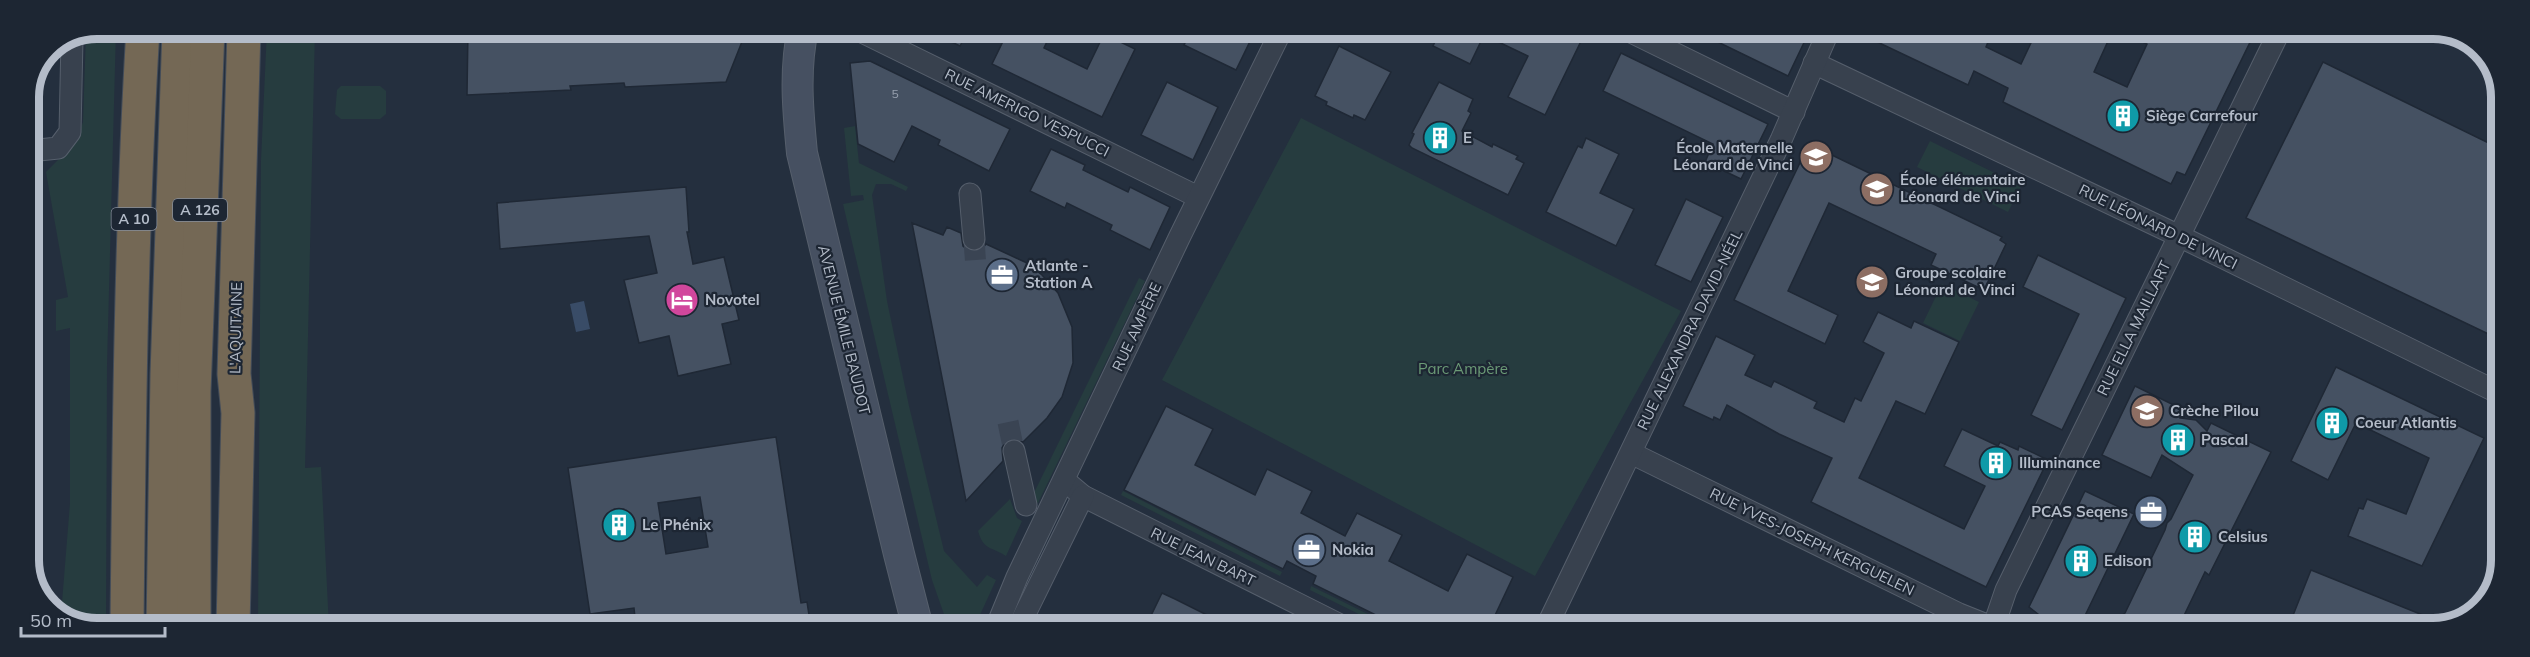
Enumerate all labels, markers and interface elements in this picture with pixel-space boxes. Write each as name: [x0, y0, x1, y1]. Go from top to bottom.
street label: RUE AMERIGO VESPUCCI: [942, 64, 1113, 161]
house number: 5: [891, 86, 899, 101]
building icon: Siège Carrefour: [2105, 98, 2141, 134]
place label: Siège Carrefour: [2146, 106, 2258, 125]
building icon: E: [1422, 120, 1458, 156]
place label: E: [1463, 128, 1472, 147]
place label: École Maternelle Léonard de Vinci: [1673, 138, 1793, 174]
school or university icon: École Maternelle Léonard de Vinci: [1798, 139, 1834, 175]
place label: École élémentaire Léonard de Vinci: [1900, 170, 2025, 206]
school or university icon: École élémentaire Léonard de Vinci: [1859, 171, 1895, 207]
street label: RUE LÉONARD DE VINCI: [2076, 180, 2241, 273]
road number: A 126: [173, 199, 227, 221]
road number: A 10: [112, 208, 156, 230]
street label: RUE ALEXANDRA DAVID-NÉEL: [1633, 227, 1746, 433]
street label: AVENUE ÉMILE BAUDOT: [814, 243, 875, 417]
place label: Atlante - Station A: [1025, 256, 1093, 292]
office icon: Atlante - Station A: [984, 257, 1020, 293]
street label: RUE ELLA MAILLART: [2093, 257, 2175, 398]
place label: Groupe scolaire Léonard de Vinci: [1895, 263, 2015, 299]
school or university icon: Groupe scolaire Léonard de Vinci: [1854, 264, 1890, 300]
street label: RUE AMPÈRE: [1108, 279, 1165, 374]
street label: L'AQUITAINE: [225, 282, 246, 374]
hotel icon: Novotel: [664, 282, 700, 318]
place label: Novotel: [705, 290, 760, 309]
park label: Parc Ampère: [1418, 359, 1508, 378]
school or university icon: Crèche Pilou: [2129, 393, 2165, 429]
place label: Crèche Pilou: [2170, 401, 2259, 420]
building icon: Coeur Atlantis: [2314, 405, 2350, 441]
place label: Coeur Atlantis: [2355, 413, 2457, 432]
building icon: Pascal: [2160, 422, 2196, 458]
place label: Pascal: [2201, 430, 2248, 449]
building icon: Illuminance: [1978, 445, 2014, 481]
place label: Illuminance: [2019, 453, 2100, 472]
street label: RUE YVES-JOSEPH KERGUELEN: [1707, 484, 1918, 599]
office icon: PCAS Seqens: [2133, 494, 2169, 530]
place label: PCAS Seqens: [2031, 502, 2128, 521]
building icon: Le Phénix: [601, 507, 637, 543]
place label: Le Phénix: [642, 515, 712, 534]
building icon: Celsius: [2177, 519, 2213, 555]
street label: RUE JEAN BART: [1148, 523, 1259, 590]
place label: Celsius: [2218, 527, 2268, 546]
office icon: Nokia: [1291, 532, 1327, 568]
place label: Nokia: [1332, 540, 1374, 559]
building icon: Edison: [2063, 543, 2099, 579]
place label: Edison: [2104, 551, 2152, 570]
scale bar: [21, 600, 165, 638]
text: 50 m: [30, 609, 72, 632]

